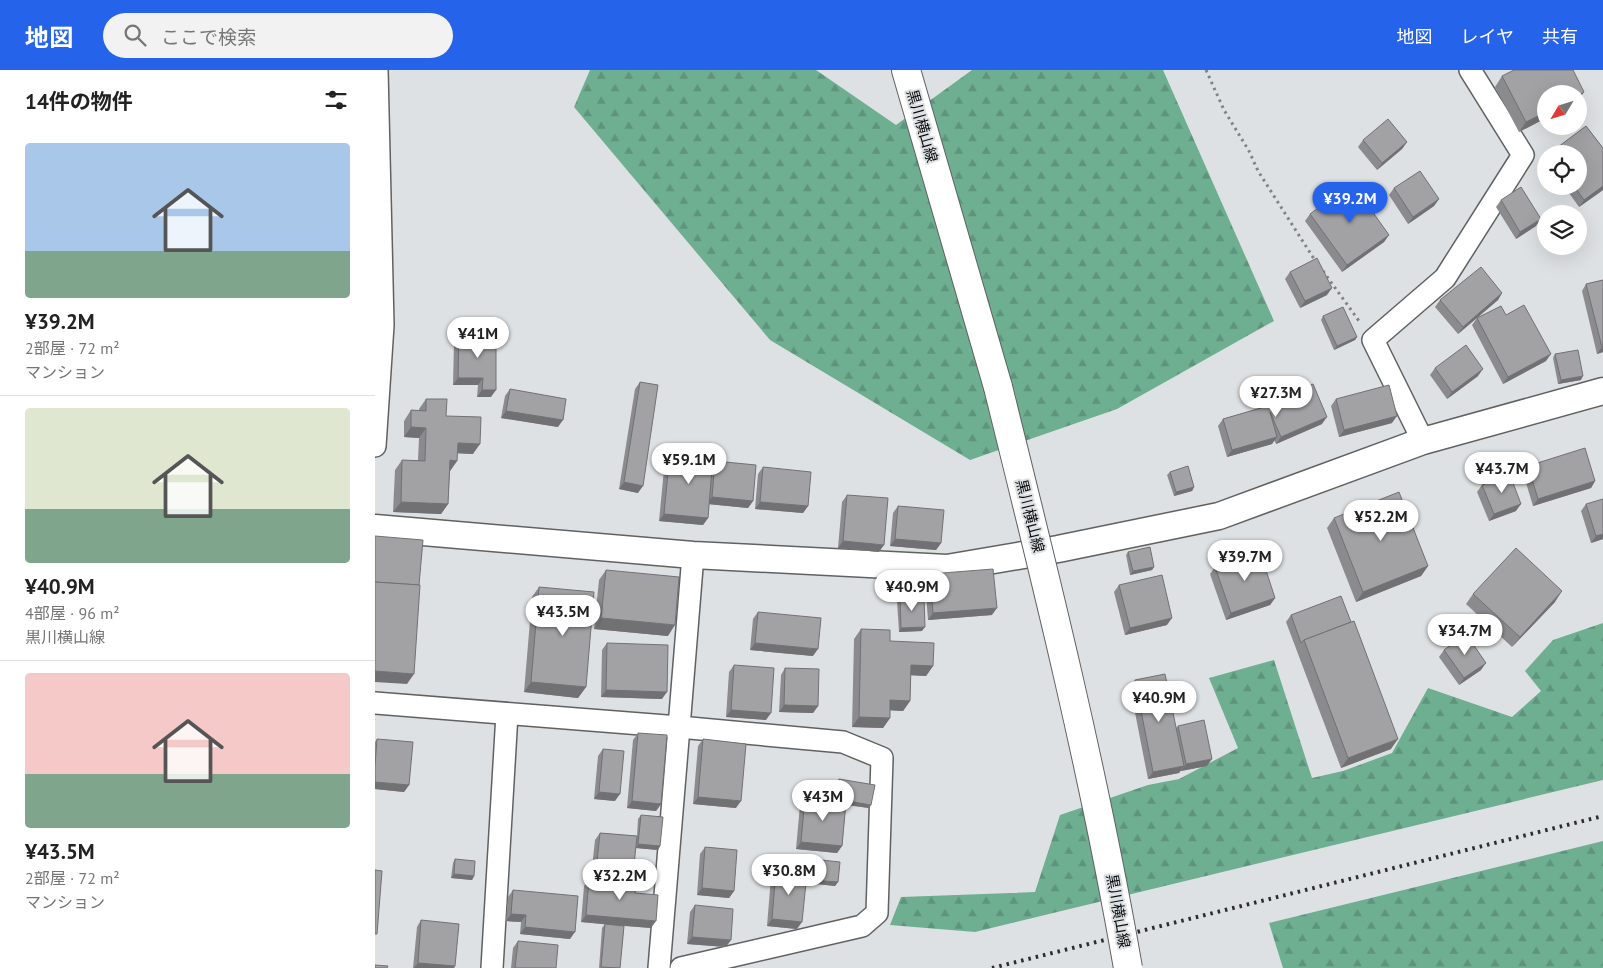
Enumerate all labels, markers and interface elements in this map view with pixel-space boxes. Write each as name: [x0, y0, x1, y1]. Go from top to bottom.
search box: [103, 13, 453, 58]
icon: search: [121, 21, 149, 49]
text: 地図: [25, 22, 73, 53]
text: ここで検索: [161, 25, 256, 49]
text: 地図: [1397, 25, 1433, 48]
text: レイヤ: [1461, 25, 1514, 48]
text: 共有: [1542, 25, 1578, 48]
north arrow: [1537, 85, 1587, 135]
map controls: [1537, 85, 1587, 255]
icon: filters: [322, 86, 350, 114]
street label: 黒川横山線: [903, 87, 942, 165]
text: 14件の物件: [25, 88, 133, 115]
button: locate: [1537, 145, 1587, 195]
icon: home: [143, 175, 233, 265]
pin: ¥39.2M: [1309, 182, 1391, 224]
text: ¥39.2M: [1323, 188, 1377, 208]
button: layers: [1537, 205, 1587, 255]
text: ¥39.2M: [25, 308, 95, 335]
pin: ¥41M: [448, 316, 508, 359]
text: ¥41M: [458, 323, 498, 343]
text: 2部屋 · 72 m²: [25, 338, 120, 358]
text: マンション: [25, 362, 105, 382]
pin: ¥27.3M: [1235, 376, 1317, 418]
text: ¥27.3M: [1250, 382, 1302, 402]
icon: home: [143, 441, 233, 531]
pin: ¥59.1M: [648, 442, 730, 485]
text: ¥59.1M: [662, 449, 716, 469]
pin: ¥43.7M: [1461, 452, 1543, 494]
text: ¥43.7M: [1475, 458, 1529, 478]
street label: 黒川横山線: [1012, 477, 1049, 555]
pin: ¥52.2M: [1340, 500, 1422, 542]
text: ¥52.2M: [1354, 506, 1408, 526]
pin: ¥39.7M: [1204, 540, 1286, 582]
text: ¥39.7M: [1218, 546, 1272, 566]
pin: ¥40.9M: [871, 570, 953, 612]
text: ¥40.9M: [25, 573, 95, 600]
text: ¥40.9M: [885, 576, 939, 596]
pin: ¥43.5M: [522, 594, 604, 637]
text: ¥43.5M: [536, 601, 590, 621]
text: 4部屋 · 96 m²: [25, 603, 120, 623]
pin: ¥34.7M: [1424, 614, 1506, 656]
text: ¥34.7M: [1438, 620, 1492, 640]
text: 黒川横山線: [25, 627, 105, 647]
pin: ¥40.9M: [1118, 680, 1200, 723]
text: ¥40.9M: [1132, 687, 1186, 707]
icon: home: [143, 706, 233, 796]
pin: ¥43M: [793, 780, 853, 822]
text: ¥43M: [803, 786, 843, 806]
text: ¥43.5M: [25, 838, 95, 865]
pin: ¥30.8M: [748, 854, 830, 896]
pin: ¥32.2M: [579, 858, 661, 901]
text: ¥30.8M: [762, 860, 816, 880]
text: ¥32.2M: [593, 865, 647, 885]
text: 2部屋 · 72 m²: [25, 868, 120, 888]
street label: 黒川横山線: [1103, 872, 1134, 950]
text: マンション: [25, 892, 105, 912]

